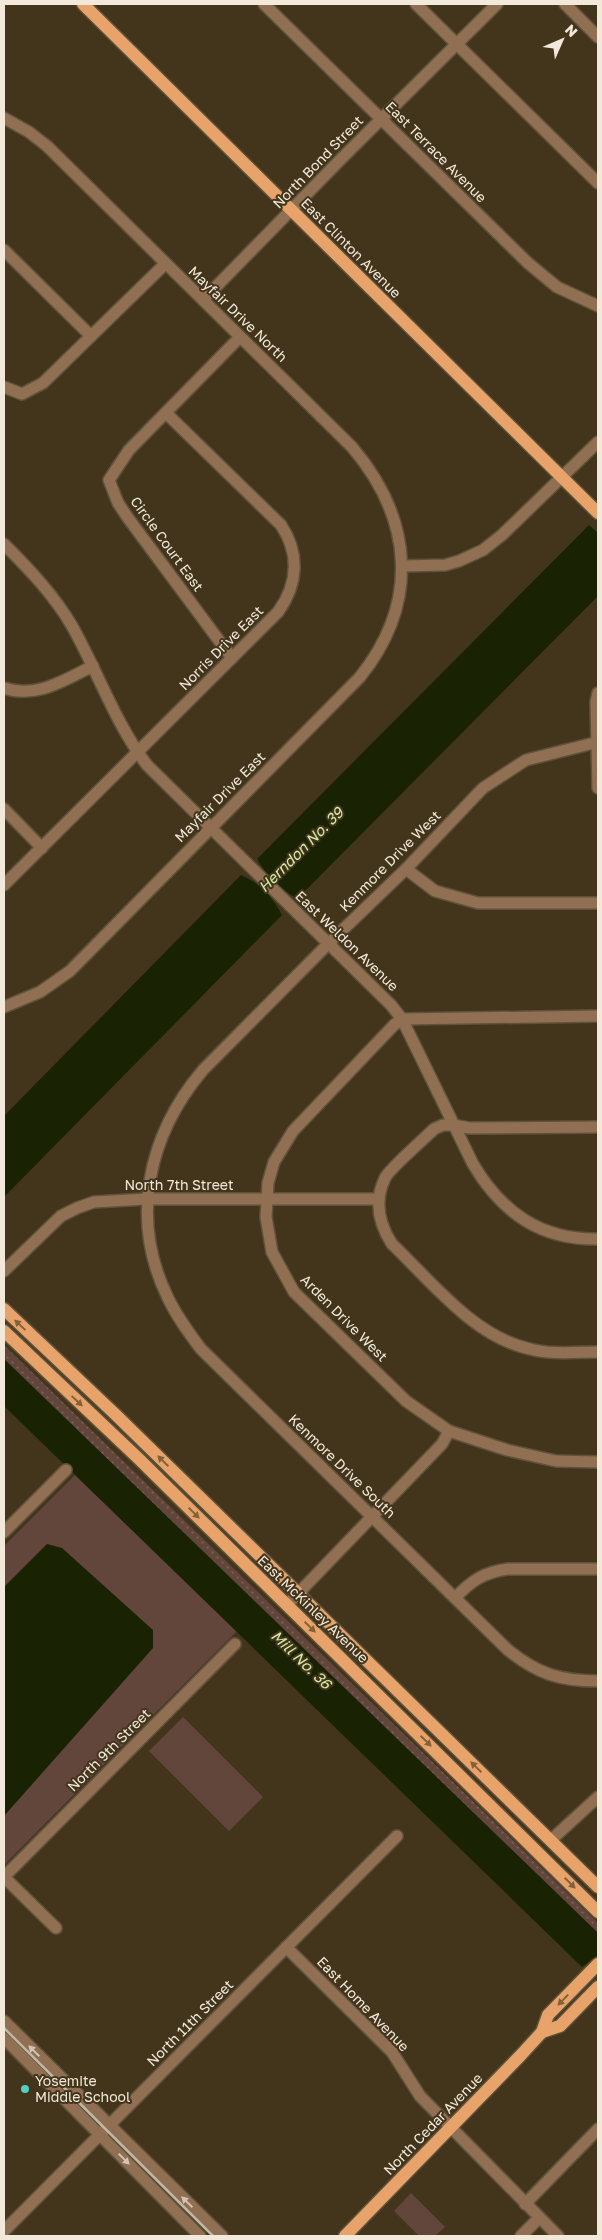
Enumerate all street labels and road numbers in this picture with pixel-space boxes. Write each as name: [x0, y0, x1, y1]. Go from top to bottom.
street label: East Terrace Avenue: [382, 98, 490, 206]
street label: North Bond Street: [269, 112, 366, 212]
street label: East Clinton Avenue: [298, 194, 405, 301]
street label: Mayfair Drive North: [186, 262, 291, 365]
street label: Circle Court East: [127, 493, 207, 594]
street label: Norris Drive East: [175, 602, 266, 693]
street label: Mayfair Drive East: [171, 748, 268, 845]
street label: Kenmore Drive West: [336, 807, 444, 915]
street label: East Weldon Avenue: [292, 887, 402, 994]
street label: North 7th Street: [124, 1176, 234, 1193]
street label: Arden Drive West: [297, 1271, 391, 1365]
street label: Kenmore Drive South: [285, 1410, 399, 1521]
street label: East McKinley Avenue: [254, 1551, 372, 1666]
street label: North 9th Street: [64, 1705, 154, 1795]
street label: East Home Avenue: [314, 1953, 413, 2055]
street label: North 11th Street: [143, 1976, 236, 2069]
street label: North Cedar Avenue: [380, 2069, 486, 2178]

